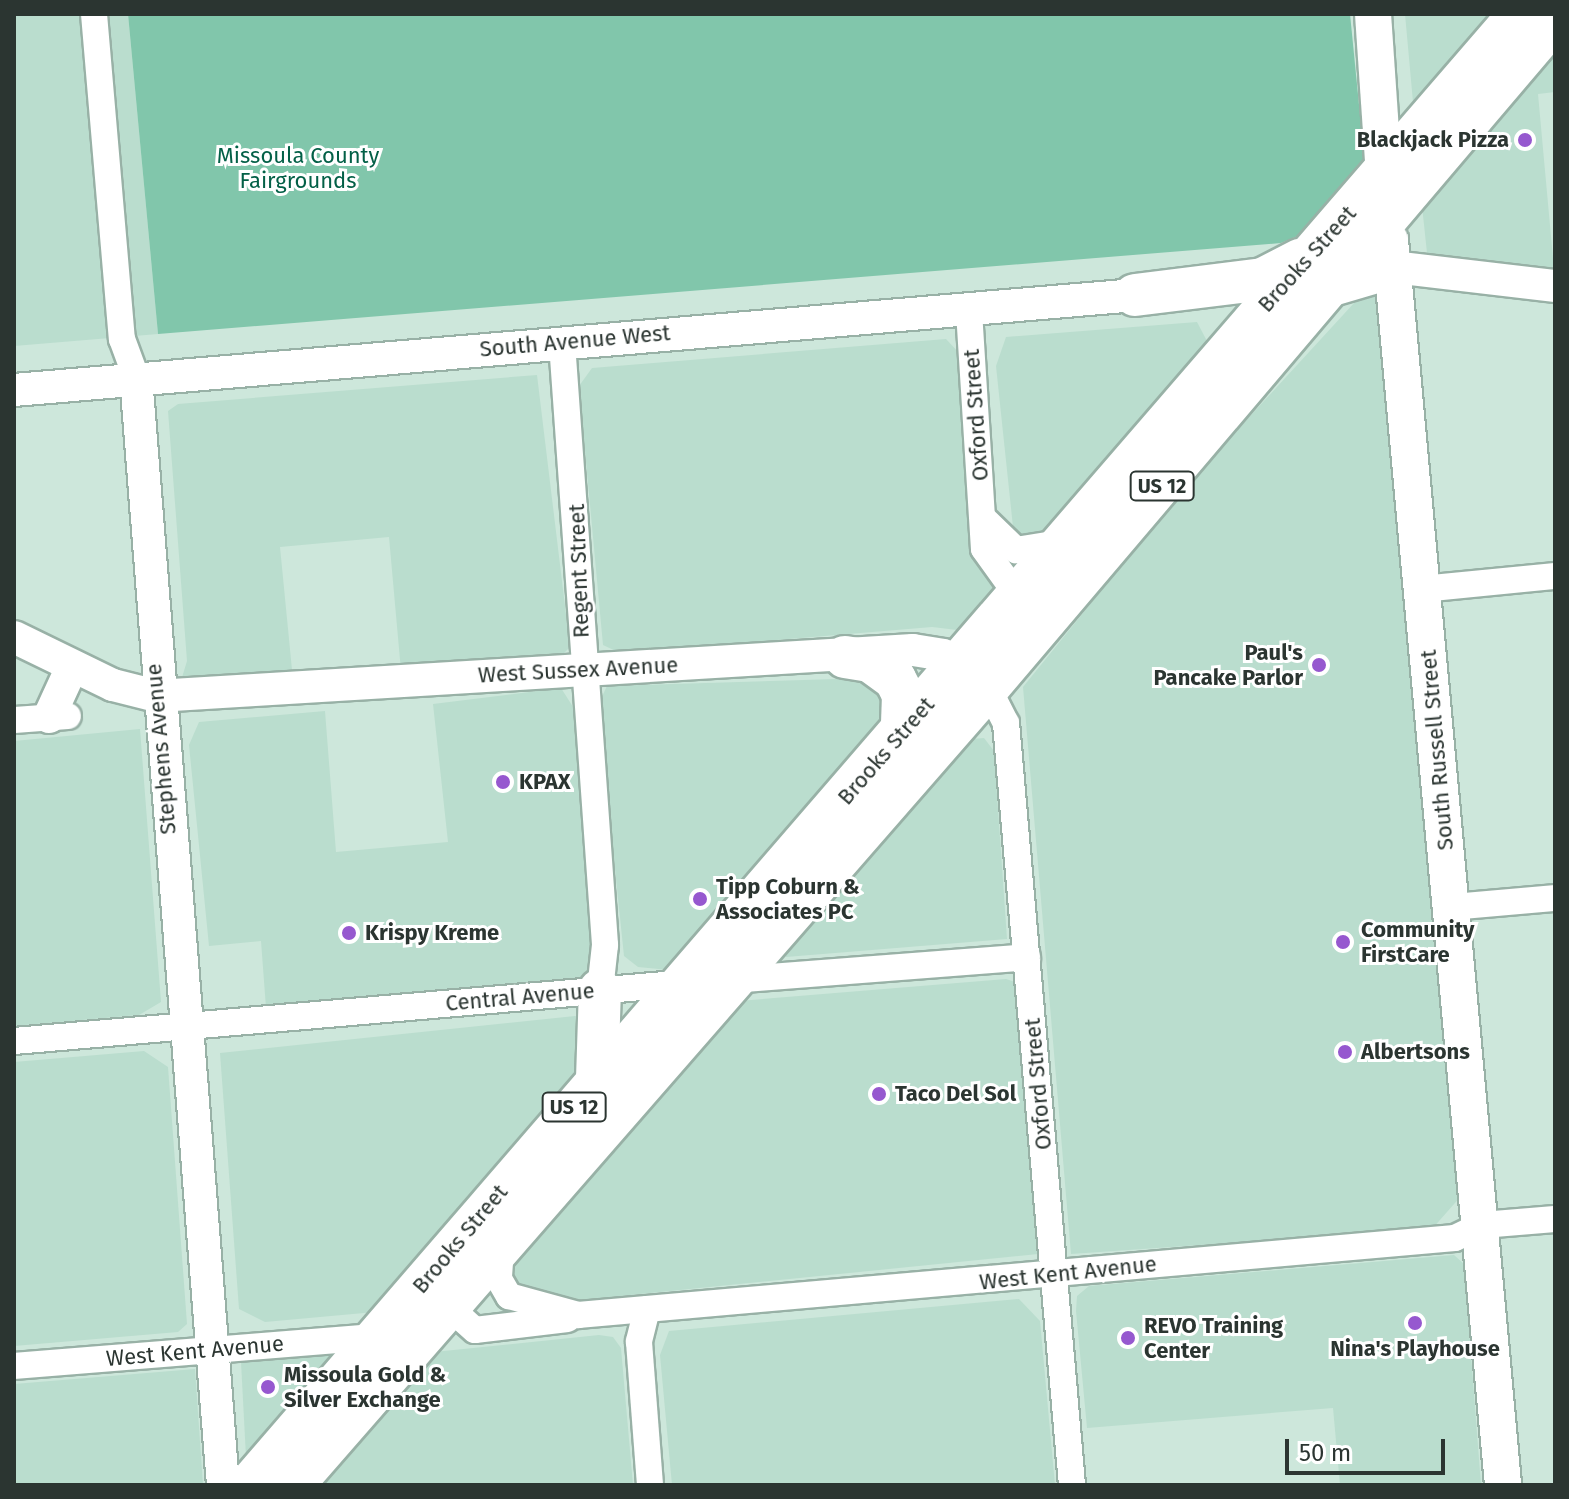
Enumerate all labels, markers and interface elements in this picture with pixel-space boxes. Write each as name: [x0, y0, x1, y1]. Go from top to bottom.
place label: Blackjack Pizza: [1357, 127, 1509, 153]
marker: Blackjack Pizza: [1516, 131, 1534, 149]
park label: Missoula County Fairgrounds: [217, 142, 379, 194]
street label: Brooks Street: [1252, 200, 1362, 318]
street label: South Avenue West: [479, 320, 671, 362]
street label: Oxford Street: [958, 348, 994, 482]
road number: US 12: [1128, 470, 1196, 502]
street label: Regent Street: [563, 503, 595, 639]
place label: Paul's Pancake Parlor: [1154, 639, 1303, 690]
street label: South Russell Street: [1415, 649, 1459, 851]
street label: West Sussex Avenue: [477, 652, 679, 688]
marker: Paul's Pancake Parlor: [1310, 656, 1328, 674]
street label: Stephens Avenue: [140, 662, 182, 836]
street label: Brooks Street: [832, 692, 940, 810]
place label: KPAX: [519, 769, 571, 795]
marker: KPAX: [494, 773, 512, 791]
place label: Tipp Coburn & Associates PC: [716, 873, 860, 924]
marker: Tipp Coburn & Associates PC: [691, 890, 709, 908]
place label: Community FirstCare: [1361, 916, 1474, 968]
place label: Krispy Kreme: [365, 920, 499, 946]
marker: Krispy Kreme: [340, 924, 358, 942]
marker: Community FirstCare: [1332, 931, 1354, 953]
street label: Central Avenue: [444, 977, 596, 1017]
street label: Oxford Street: [1019, 1017, 1057, 1151]
place label: Albertsons: [1361, 1039, 1470, 1065]
marker: Albertsons: [1336, 1043, 1354, 1061]
place label: Taco Del Sol: [895, 1081, 1016, 1107]
marker: Taco Del Sol: [870, 1085, 888, 1103]
road number: US 12: [540, 1091, 608, 1123]
street label: Brooks Street: [407, 1179, 513, 1299]
street label: West Kent Avenue: [978, 1251, 1158, 1295]
place label: REVO Training Center: [1144, 1312, 1283, 1364]
marker: Nina's Playhouse: [1406, 1314, 1424, 1332]
marker: REVO Training Center: [1119, 1329, 1137, 1347]
street label: West Kent Avenue: [105, 1330, 285, 1372]
place label: Nina's Playhouse: [1330, 1336, 1500, 1362]
place label: Missoula Gold & Silver Exchange: [284, 1361, 446, 1412]
marker: Missoula Gold & Silver Exchange: [259, 1378, 277, 1396]
scale bar: [1289, 1423, 1449, 1473]
text: 50 m: [1299, 1439, 1351, 1467]

